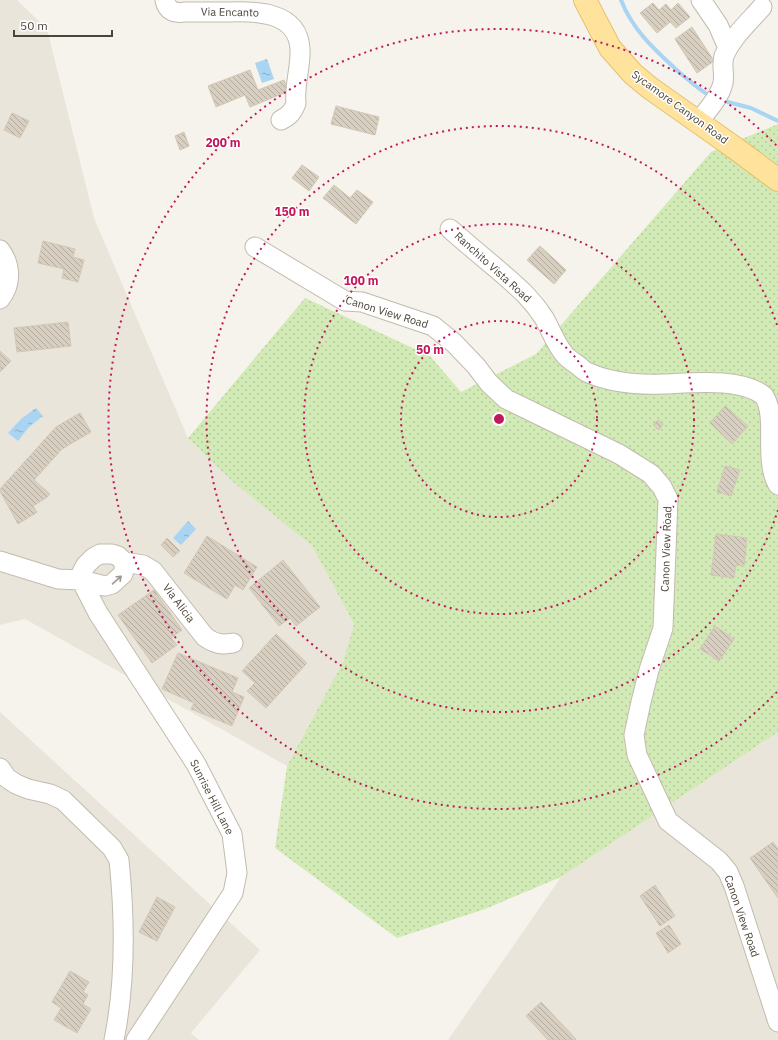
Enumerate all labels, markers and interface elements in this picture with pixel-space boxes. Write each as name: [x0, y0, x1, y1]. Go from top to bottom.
street label: Via Encanto: [201, 4, 259, 20]
scale bar: [14, 12, 112, 38]
text: 50 m: [20, 18, 48, 33]
street label: Sycamore Canyon Road: [629, 67, 731, 147]
text: 200 m: [205, 135, 241, 150]
text: 150 m: [274, 204, 310, 219]
street label: Ranchito Vista Road: [452, 229, 534, 305]
text: 100 m: [343, 273, 379, 288]
street label: Canon View Road: [344, 293, 430, 331]
text: 50 m: [416, 342, 444, 357]
centre of rings: [492, 412, 506, 426]
street label: Canon View Road: [658, 506, 674, 592]
one-way arrow: [112, 575, 122, 584]
street label: Via Alicia: [160, 581, 198, 625]
street label: Sunrise Hill Lane: [187, 757, 237, 837]
street label: Canon View Road: [721, 873, 763, 959]

